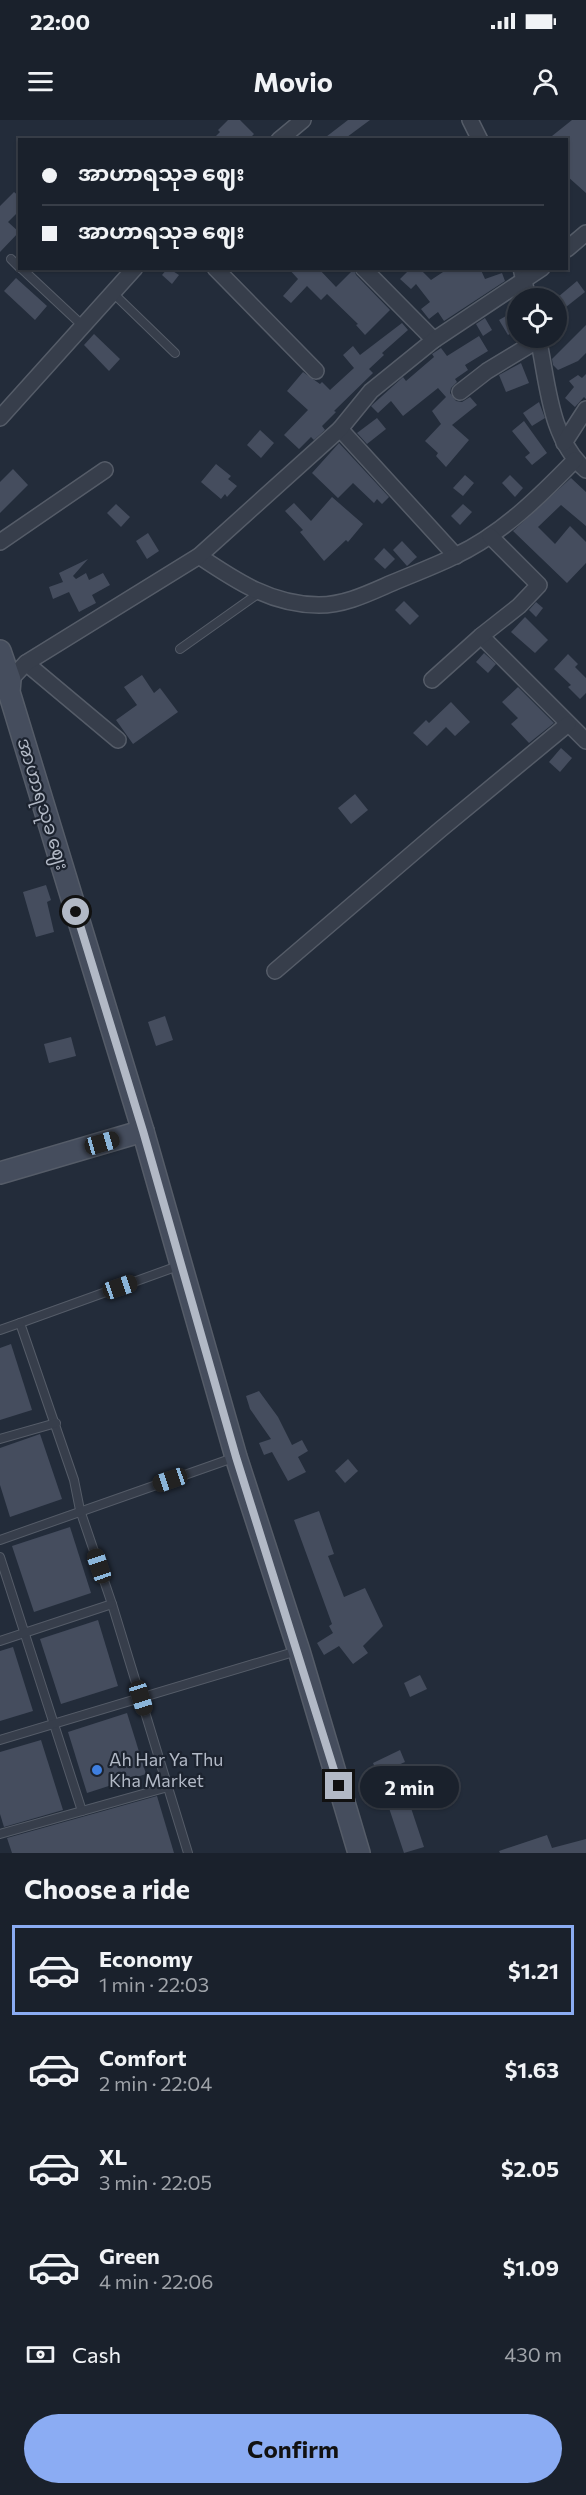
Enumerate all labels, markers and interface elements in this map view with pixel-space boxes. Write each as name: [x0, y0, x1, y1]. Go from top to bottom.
text: 22:00: [30, 8, 90, 35]
icon: menu: [24, 65, 57, 98]
text: Movio: [253, 65, 333, 98]
icon: person: [529, 65, 562, 98]
text: အာဟာရသုခ ဈေး: [78, 159, 245, 186]
text: အာဟာရသုခ ဈေး: [78, 217, 245, 244]
map controls: [507, 288, 567, 348]
button: locate: [507, 288, 567, 348]
street label: အာဟာရသုခ ဈေး: [9, 735, 75, 874]
route start: [62, 898, 89, 925]
car: [82, 1129, 122, 1157]
car: [100, 1273, 140, 1301]
car: [150, 1466, 190, 1494]
car: [85, 1546, 113, 1586]
car: [127, 1678, 155, 1718]
place label: Ah Har Ya Thu Kha Market: [109, 1748, 223, 1791]
marker: Ah Har Ya Thu Kha Market: [90, 1763, 104, 1777]
callout: 2 min: [360, 1765, 459, 1807]
route end: [325, 1772, 352, 1799]
text: 2 min: [385, 1775, 434, 1799]
text: Choose a ride: [24, 1872, 190, 1905]
icon: car: [27, 1943, 81, 1997]
text: Economy: [99, 1945, 193, 1972]
text: $1.21: [508, 1957, 559, 1984]
text: 1 min · 22:03: [99, 1972, 209, 1996]
icon: car: [27, 2042, 81, 2096]
text: Comfort: [99, 2044, 187, 2071]
text: $1.63: [505, 2056, 559, 2083]
text: 2 min · 22:04: [99, 2071, 212, 2095]
icon: car: [27, 2141, 81, 2195]
text: XL: [99, 2143, 127, 2170]
text: $2.05: [501, 2155, 559, 2182]
text: 3 min · 22:05: [99, 2170, 212, 2194]
icon: car: [27, 2240, 81, 2294]
text: Green: [99, 2242, 160, 2269]
text: $1.09: [503, 2254, 559, 2281]
text: 4 min · 22:06: [99, 2269, 213, 2293]
icon: cash: [24, 2338, 57, 2371]
text: Cash: [72, 2341, 121, 2368]
text: 430 m: [504, 2342, 562, 2366]
button: Confirm: [24, 2414, 562, 2483]

